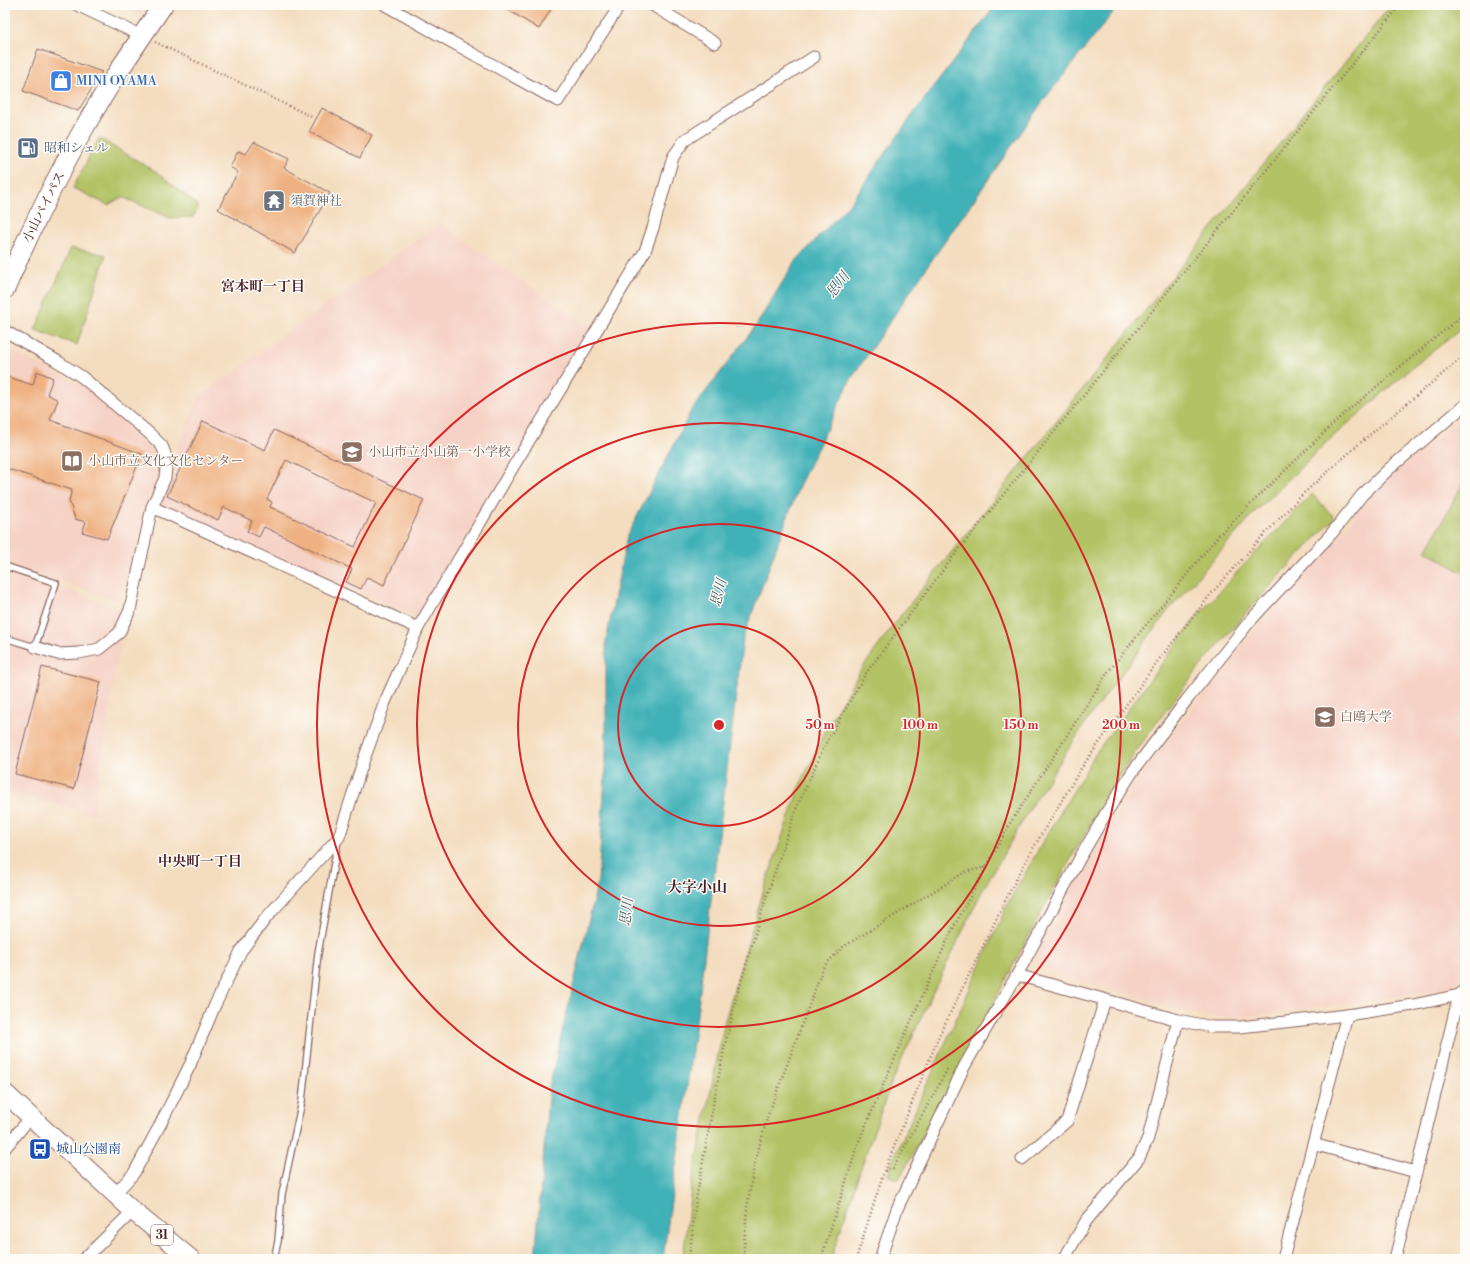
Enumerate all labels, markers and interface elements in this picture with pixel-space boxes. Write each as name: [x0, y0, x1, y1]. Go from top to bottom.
shop icon: MINI OYAMA: [48, 68, 74, 94]
place label: MINI OYAMA: [76, 73, 158, 89]
fuel station icon: 昭和シェル: [15, 135, 41, 161]
place label: 昭和シェル: [44, 140, 109, 156]
street label: 小山バイパス: [19, 169, 69, 245]
temple icon: 須賀神社: [261, 188, 287, 214]
place label: 須賀神社: [290, 193, 342, 209]
water label: 思川: [822, 267, 855, 302]
district label: 宮本町一丁目: [221, 278, 305, 296]
school or university icon: 小山市立小山第一小学校: [339, 439, 365, 465]
place label: 小山市立小山第一小学校: [368, 444, 511, 460]
library icon: 小山市立文化文化センター: [59, 448, 85, 474]
place label: 小山市立文化文化センター: [88, 453, 243, 469]
water label: 思川: [707, 575, 732, 609]
school or university icon: 白鴎大学: [1312, 704, 1338, 730]
place label: 白鴎大学: [1340, 709, 1392, 725]
centre of rings: [712, 718, 726, 732]
text: 50 m: [805, 718, 835, 733]
text: 100 m: [902, 718, 938, 733]
text: 150 m: [1004, 718, 1038, 733]
text: 200 m: [1102, 718, 1140, 733]
district label: 中央町一丁目: [158, 853, 242, 871]
district label: 大字小山: [667, 878, 727, 897]
water label: 思川: [616, 895, 638, 927]
bus stop icon: 城山公園南: [27, 1136, 53, 1162]
place label: 城山公園南: [56, 1141, 121, 1157]
road number: 31: [151, 1225, 173, 1245]

